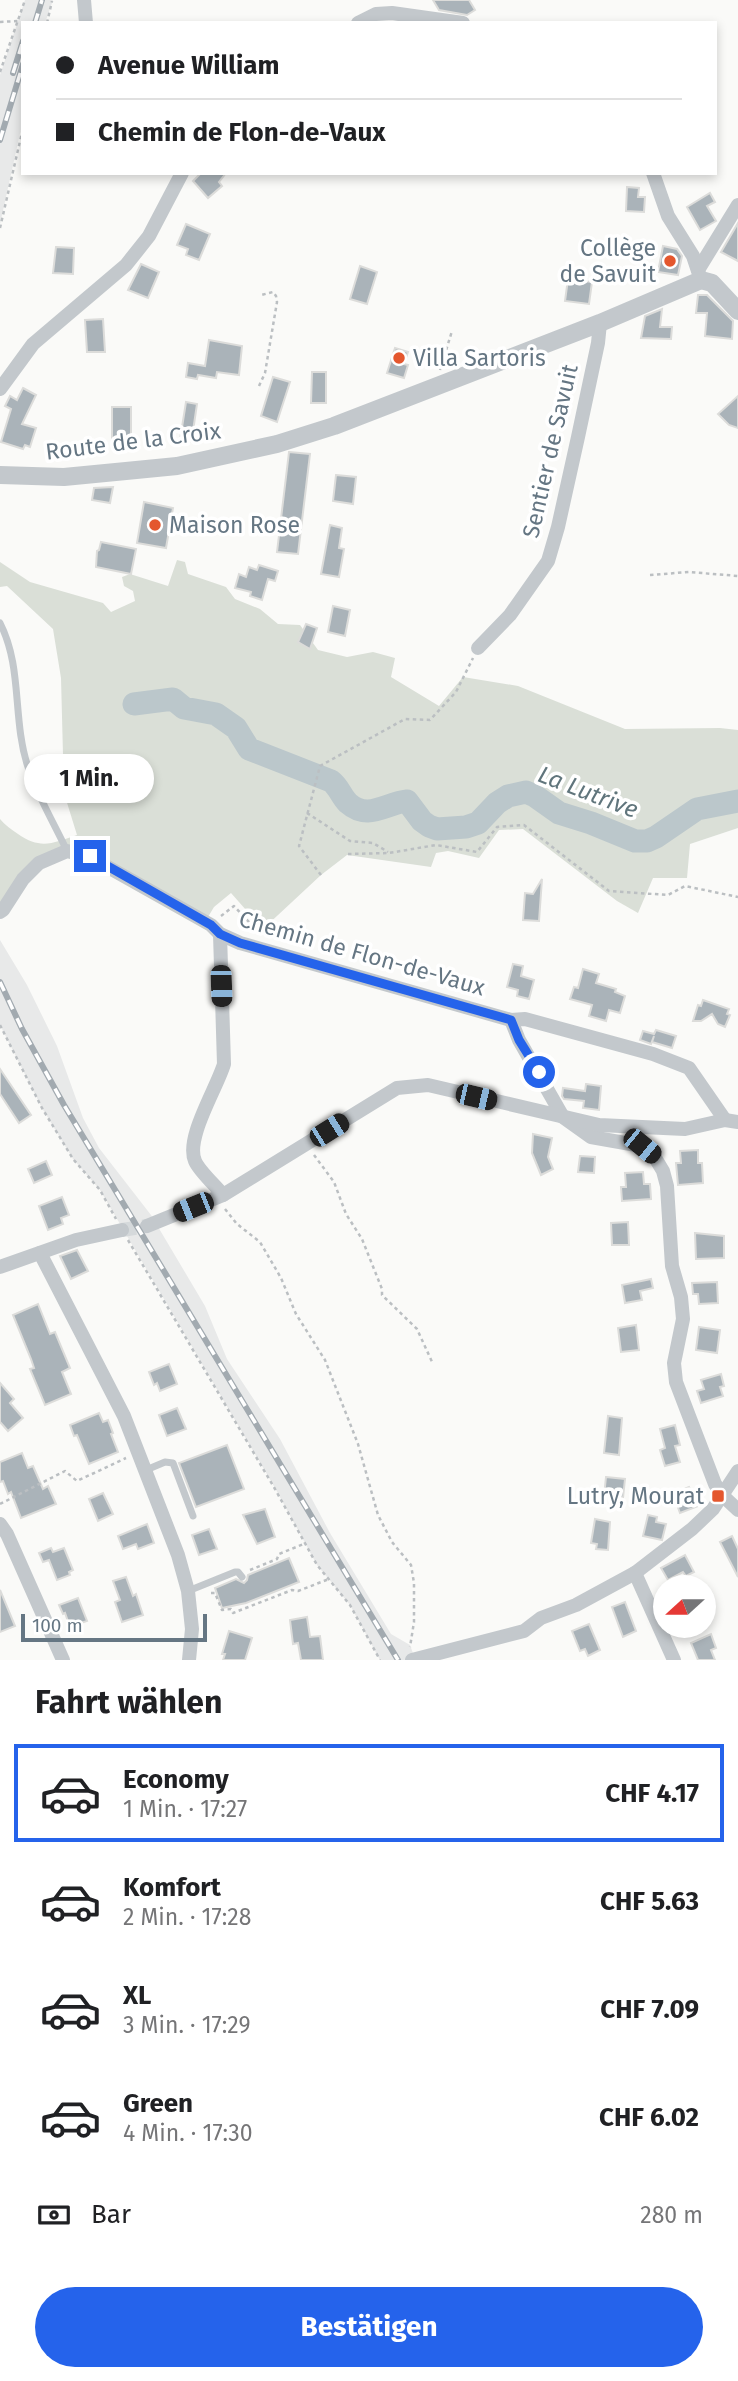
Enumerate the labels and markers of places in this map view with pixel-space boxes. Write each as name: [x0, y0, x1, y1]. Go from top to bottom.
place label: Collège de Savuit: [559, 234, 657, 288]
marker: Collège de Savuit: [662, 253, 678, 269]
place label: Villa Sartoris: [413, 344, 546, 372]
marker: Villa Sartoris: [391, 350, 407, 366]
place label: Maison Rose: [169, 511, 300, 539]
marker: Maison Rose: [147, 517, 163, 533]
place label: Lutry, Mourat: [567, 1482, 705, 1510]
marker: Lutry, Mourat: [710, 1488, 726, 1504]

